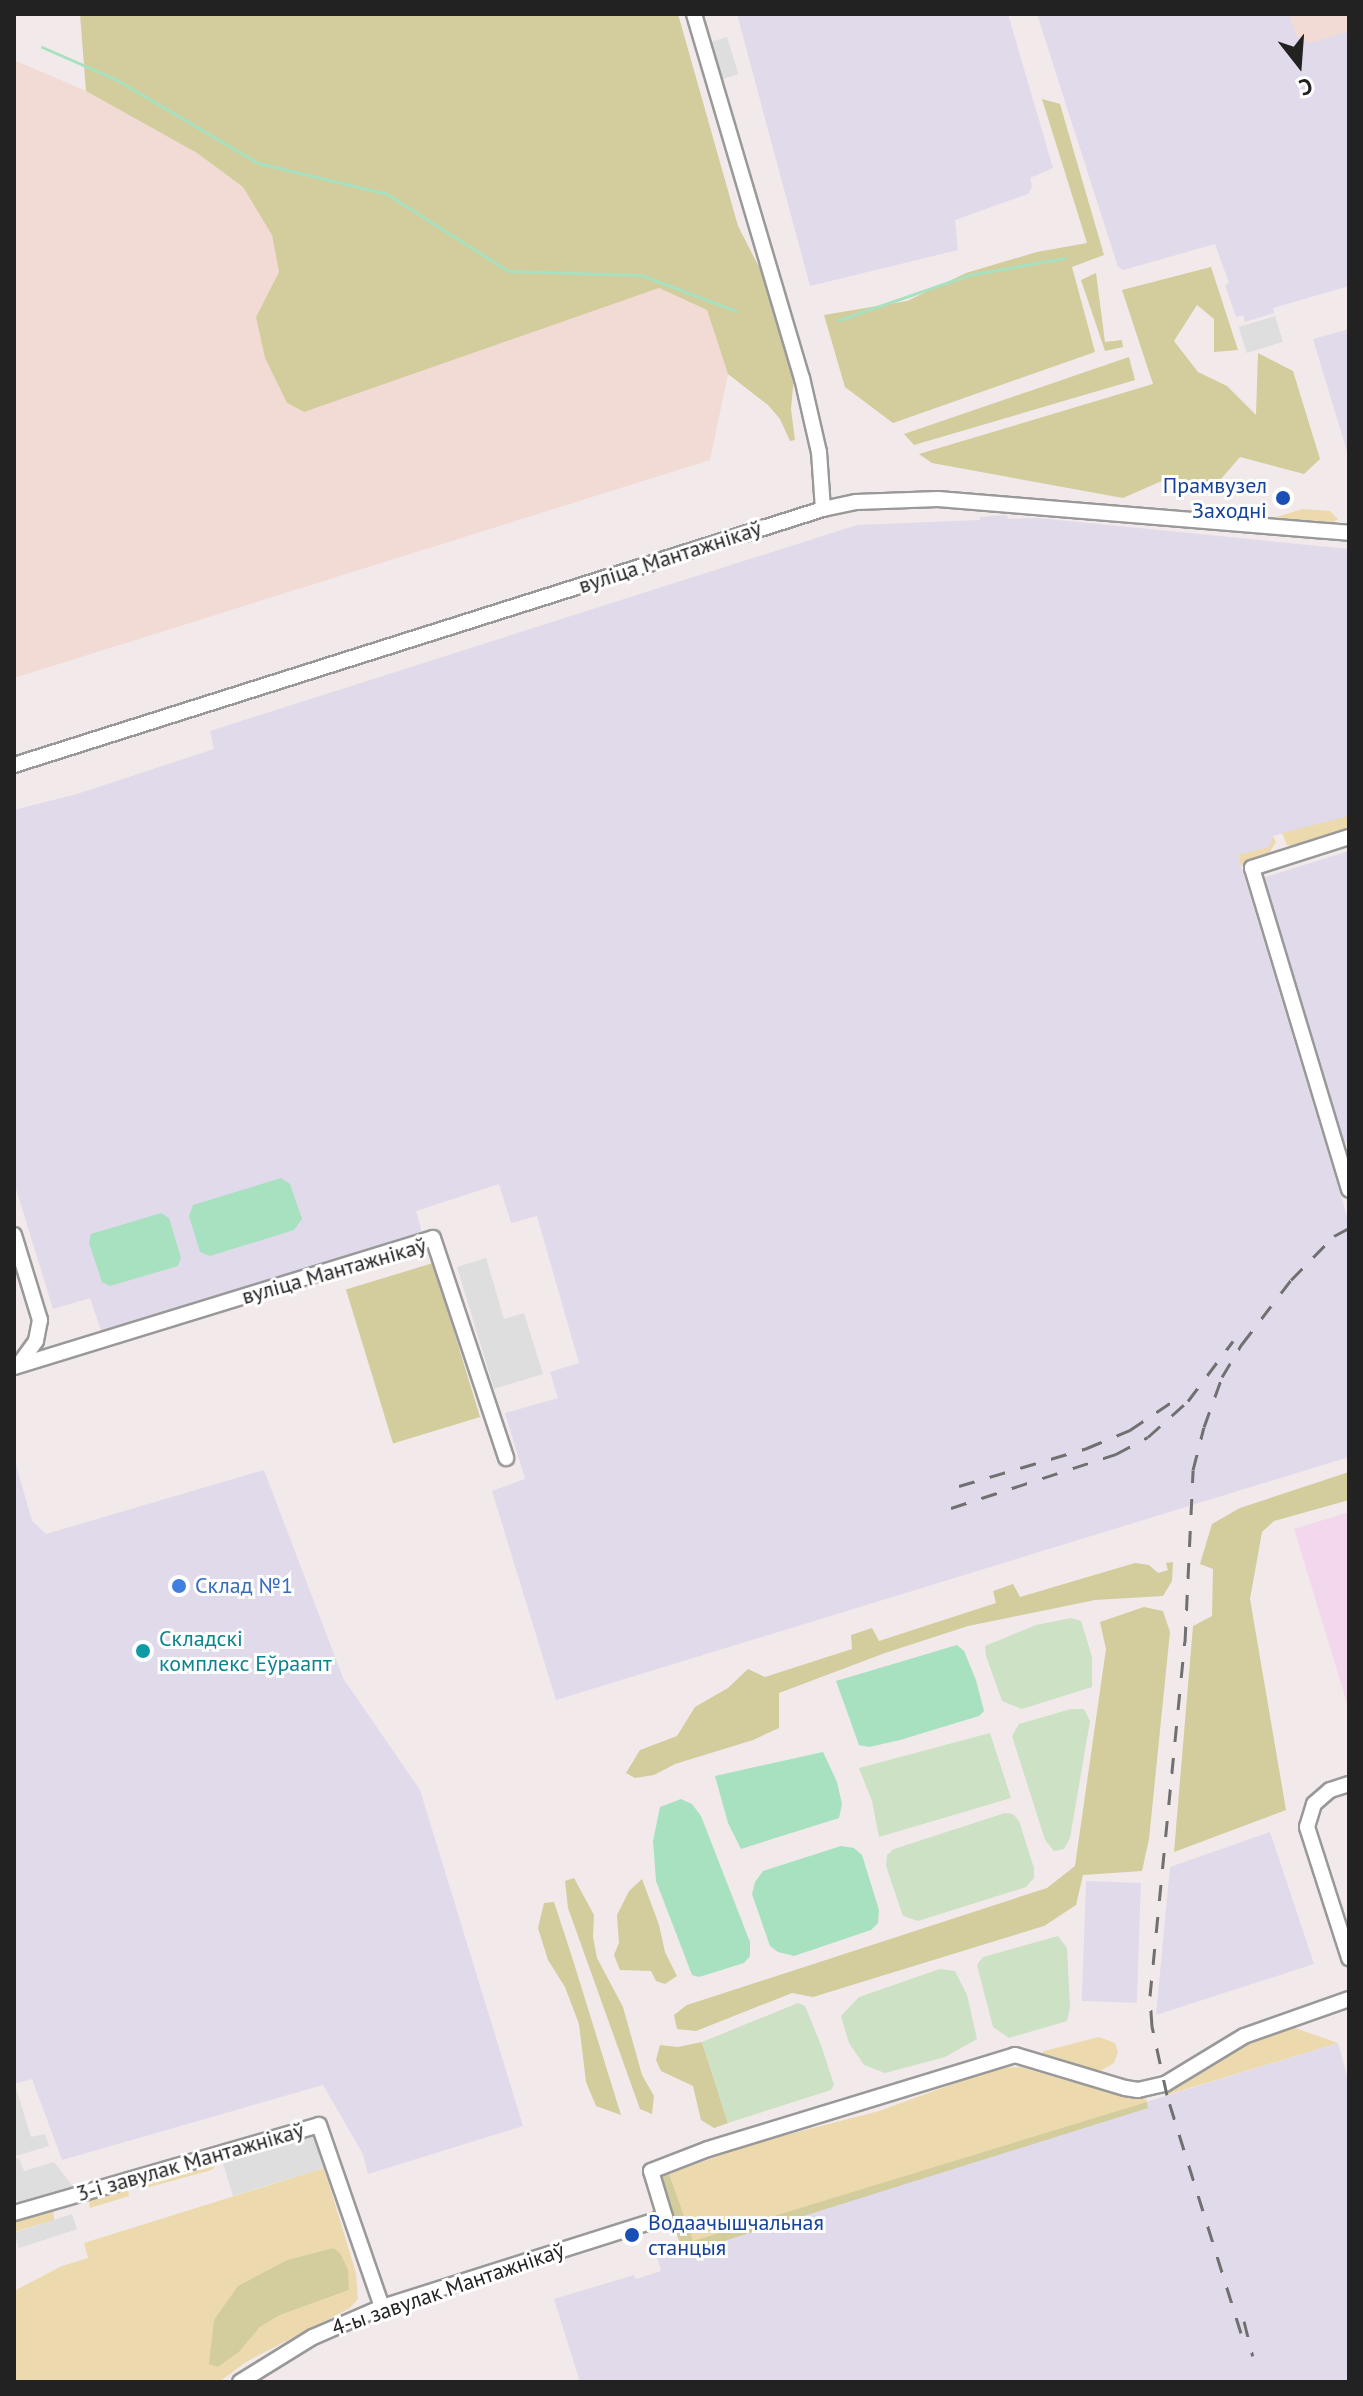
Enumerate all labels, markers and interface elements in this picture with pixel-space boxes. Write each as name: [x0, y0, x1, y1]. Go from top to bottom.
north arrow: [1259, 24, 1339, 104]
text: С: [1296, 72, 1316, 102]
place label: Прамвузел Заходні: [1163, 472, 1267, 524]
marker: Прамвузел Заходні: [1274, 489, 1292, 507]
street label: вуліца Мантажнікаў: [575, 515, 765, 599]
street label: вуліца Мантажнікаў: [239, 1232, 429, 1310]
place label: Склад №1: [195, 1573, 293, 1599]
marker: Склад №1: [170, 1577, 188, 1595]
place label: Складскі комплекс Еўраапт: [159, 1625, 332, 1676]
marker: Складскі комплекс Еўраапт: [134, 1642, 152, 1660]
street label: 3-і завулак Мантажнікаў: [73, 2117, 307, 2207]
place label: Водаачышчальная станцыя: [648, 2209, 824, 2260]
marker: Водаачышчальная станцыя: [623, 2226, 641, 2244]
street label: 4-ы завулак Мантажнікаў: [328, 2237, 568, 2341]

